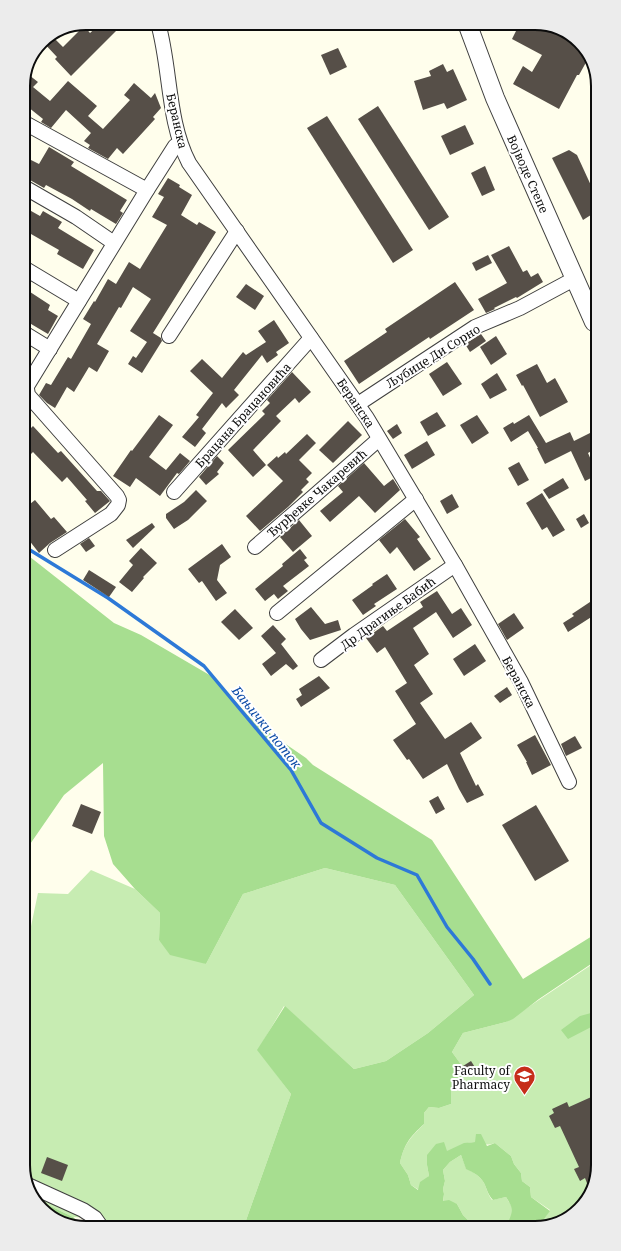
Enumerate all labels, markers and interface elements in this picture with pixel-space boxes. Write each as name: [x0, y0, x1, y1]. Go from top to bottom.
street label: Беранска: [162, 92, 192, 151]
street label: Војводе Степе: [503, 132, 553, 216]
street label: Љубице Ди Сорно: [383, 320, 483, 392]
street label: Брацана Брацановића: [191, 359, 295, 471]
street label: Беранска: [333, 375, 379, 431]
street label: Ђурђевке Чакаревић: [263, 445, 371, 541]
street label: Др Драгиње Бабић: [337, 573, 439, 653]
street label: Беранска: [498, 653, 540, 711]
water label: Бањички поток: [227, 681, 306, 772]
place label: Faculty of Pharmacy: [452, 1062, 512, 1093]
school or university icon: Faculty of Pharmacy: [512, 1064, 538, 1097]

